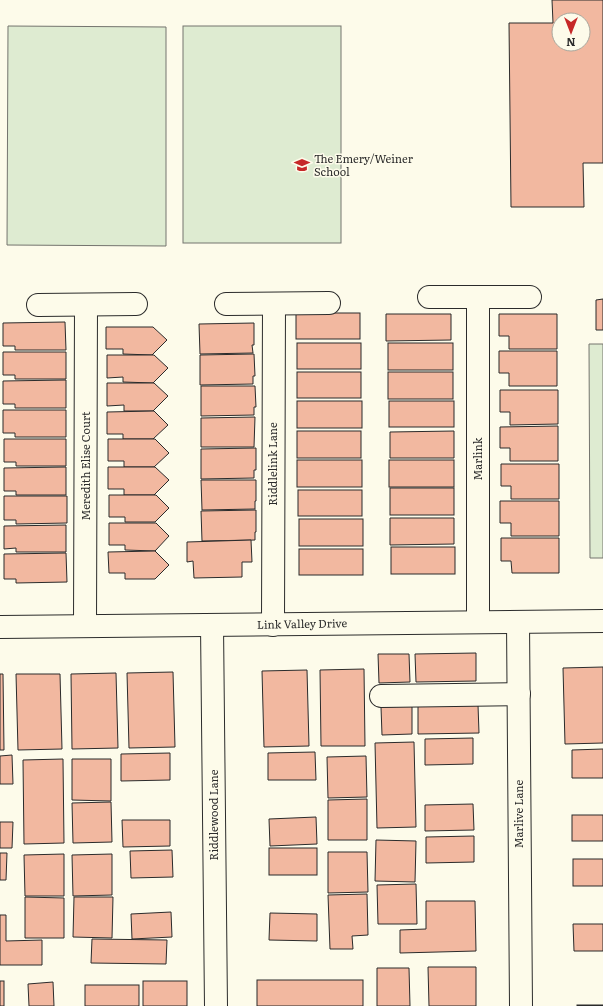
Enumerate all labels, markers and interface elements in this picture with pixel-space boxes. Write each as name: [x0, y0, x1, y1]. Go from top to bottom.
north arrow: [551, 12, 591, 52]
text: N: [566, 35, 576, 51]
place label: The Emery/Weiner School: [314, 150, 414, 179]
school or university icon: The Emery/Weiner School: [293, 156, 311, 174]
street label: Meredith Elise Court: [77, 411, 93, 521]
street label: Riddlelink Lane: [264, 422, 280, 506]
street label: Marlink: [469, 437, 485, 480]
street label: Link Valley Drive: [257, 614, 348, 632]
street label: Riddlewood Lane: [205, 769, 221, 861]
street label: Marlive Lane: [510, 779, 526, 848]

